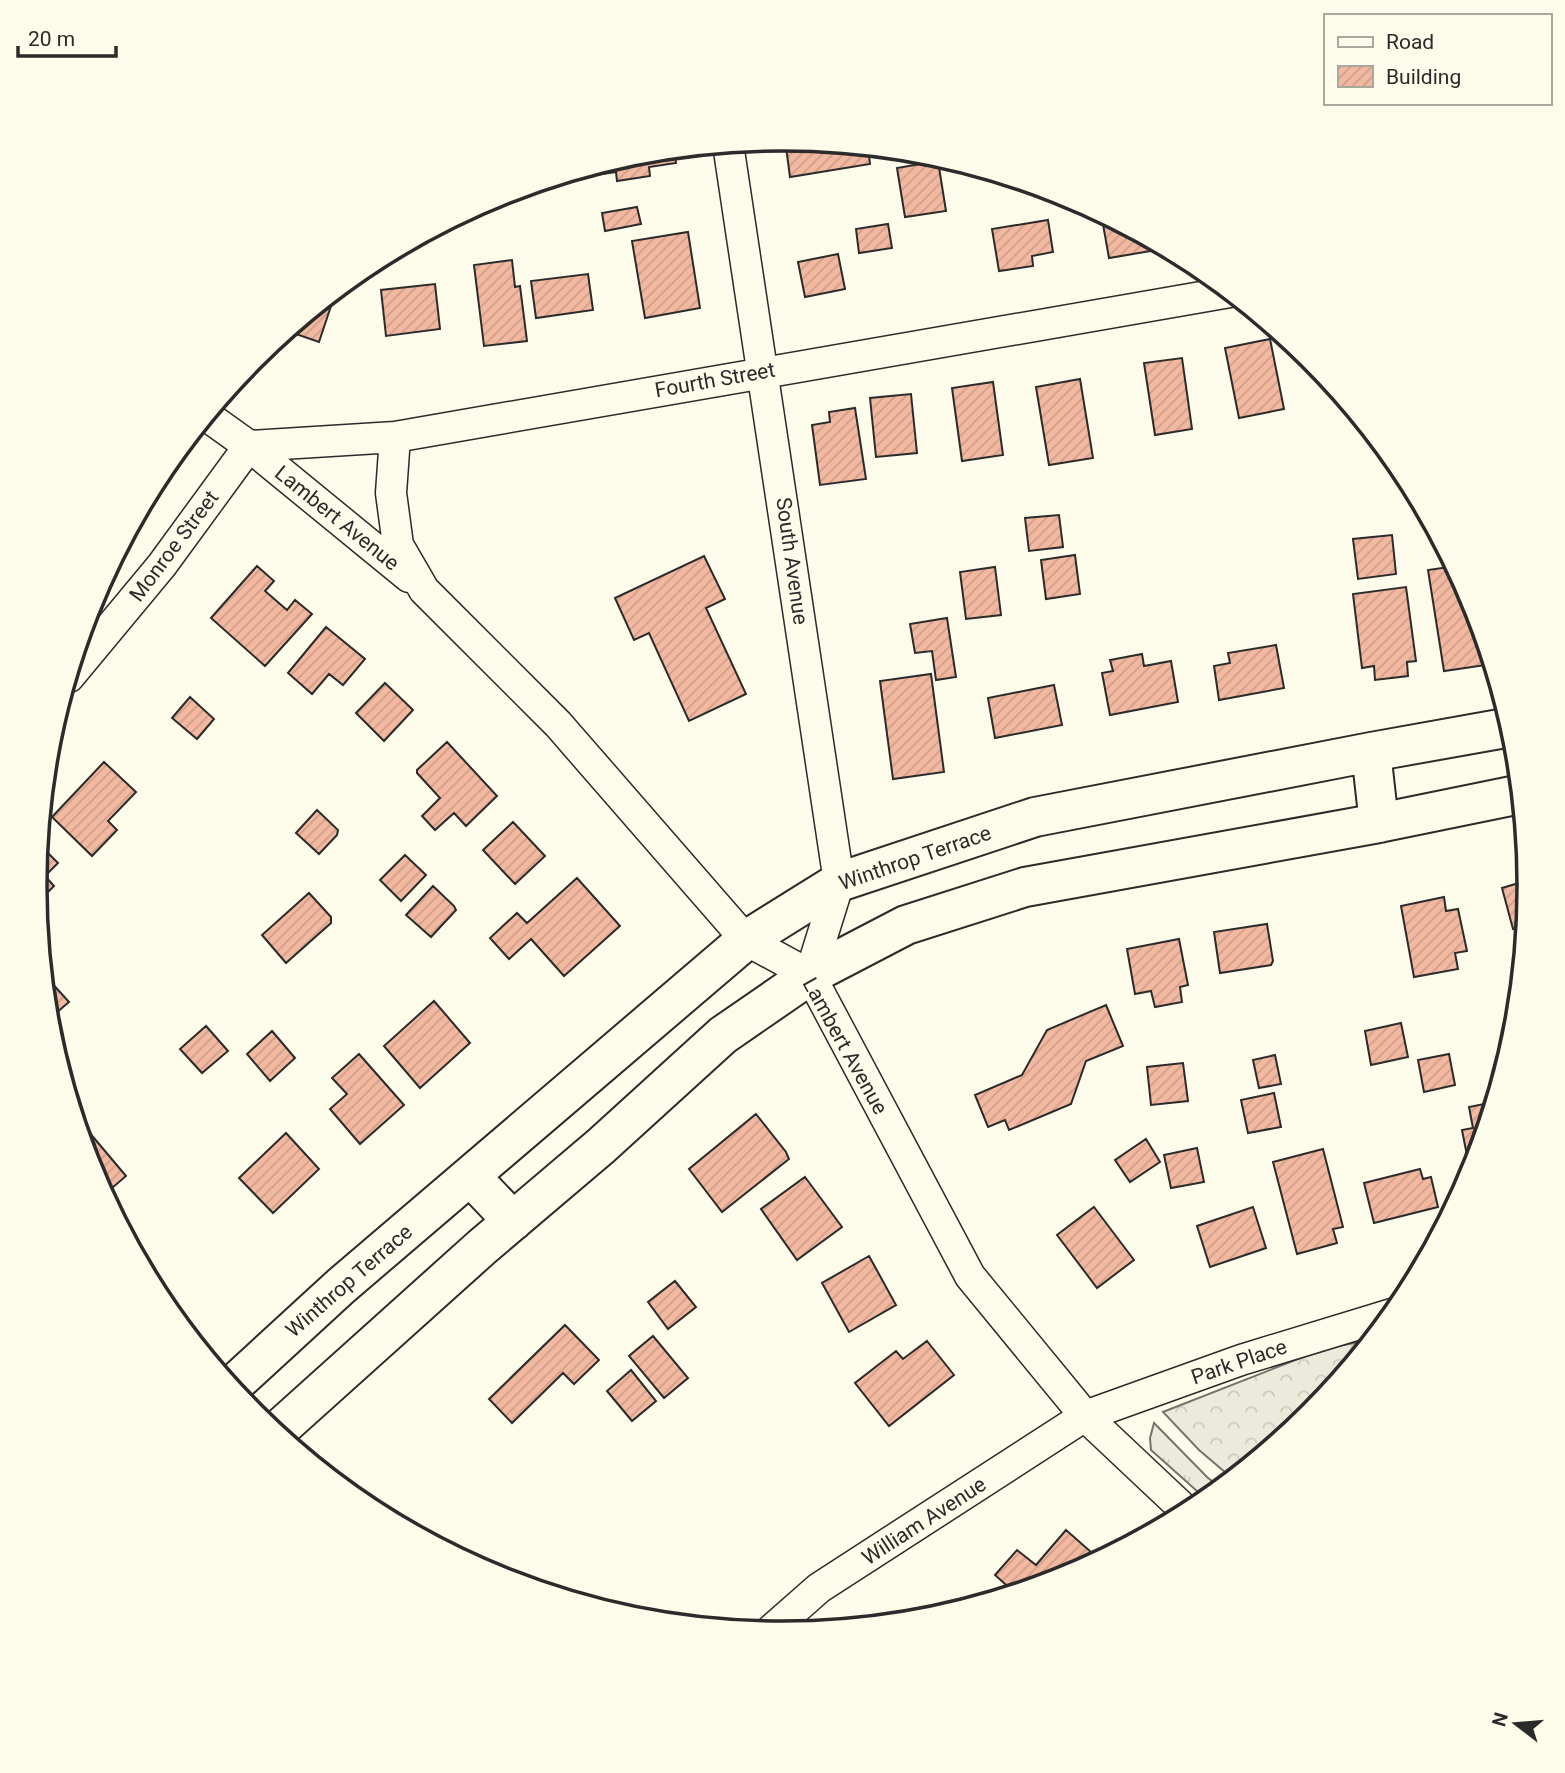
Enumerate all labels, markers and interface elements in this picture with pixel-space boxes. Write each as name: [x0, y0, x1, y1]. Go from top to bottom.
scale bar: [18, 14, 116, 58]
legend: [1324, 14, 1551, 105]
text: 20 m: [28, 27, 75, 51]
text: Road: [1386, 30, 1434, 54]
text: Building: [1386, 65, 1461, 89]
street label: Fourth Street: [653, 358, 777, 402]
street label: Lambert Avenue: [270, 461, 404, 575]
street label: Monroe Street: [125, 486, 224, 606]
street label: South Avenue: [771, 496, 813, 626]
street label: Winthrop Terrace: [836, 821, 994, 895]
street label: Lambert Avenue: [798, 974, 892, 1118]
street label: Winthrop Terrace: [281, 1220, 417, 1342]
street label: Park Place: [1188, 1334, 1290, 1390]
street label: William Avenue: [858, 1472, 990, 1570]
north arrow: [1481, 1689, 1551, 1759]
text: N: [1487, 1710, 1513, 1729]

